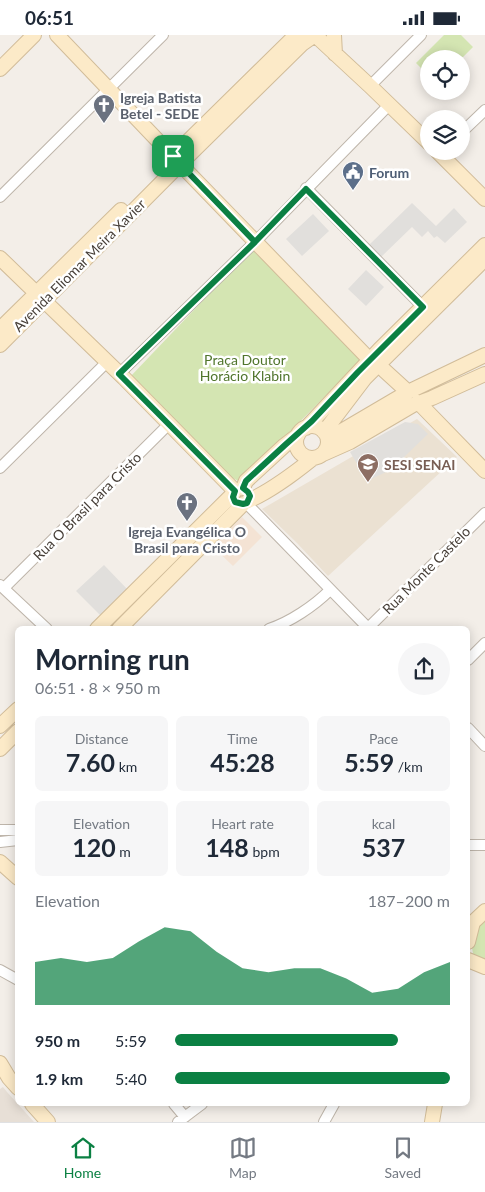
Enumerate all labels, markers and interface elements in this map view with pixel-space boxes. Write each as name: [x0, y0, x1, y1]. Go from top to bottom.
text: 06:51: [25, 6, 74, 29]
map controls: [420, 50, 470, 160]
button: locate: [420, 50, 470, 100]
place label: Igreja Batista Betel - SEDE: [120, 89, 201, 122]
church icon: Igreja Batista Betel - SEDE: [92, 93, 116, 124]
button: layers: [420, 110, 470, 160]
pin: [152, 135, 194, 177]
icon: arrive: [159, 142, 187, 170]
public building icon: Forum: [341, 160, 365, 191]
place label: Forum: [369, 164, 409, 181]
street label: Avenida Eliomar Meira Xavier: [9, 195, 149, 335]
park label: Praça Doutor Horácio Klabin: [200, 351, 290, 384]
street label: Rua O Brasil para Cristo: [29, 448, 145, 564]
school or university icon: SESI SENAI: [356, 452, 380, 483]
place label: SESI SENAI: [384, 456, 455, 473]
church icon: Igreja Evangélica O Brasil para Cristo: [175, 491, 199, 522]
place label: Igreja Evangélica O Brasil para Cristo: [128, 523, 246, 556]
street label: Rua Monte Castelo: [379, 523, 473, 617]
text: Morning run: [35, 642, 190, 676]
button: share: [398, 643, 450, 695]
text: 06:51 · 8 × 950 m: [35, 678, 160, 697]
text: Distance: [75, 730, 128, 747]
text: Time: [227, 730, 258, 747]
text: Pace: [369, 730, 398, 747]
text: 7.60: [66, 747, 115, 777]
text: 45:28: [210, 747, 275, 777]
text: 5:59: [344, 747, 394, 777]
text: km: [115, 758, 137, 775]
text: /km: [394, 758, 423, 775]
text: Elevation: [73, 815, 130, 832]
text: Heart rate: [211, 815, 274, 832]
text: kcal: [372, 815, 395, 832]
text: 120: [72, 832, 116, 862]
text: 148: [205, 832, 249, 862]
text: 537: [362, 832, 405, 862]
text: m: [116, 843, 131, 860]
text: bpm: [249, 843, 280, 860]
text: Elevation: [35, 891, 100, 910]
text: 187–200 m: [368, 891, 450, 910]
text: 950 m: [35, 1031, 80, 1050]
text: 5:59: [115, 1031, 147, 1050]
text: 1.9 km: [35, 1069, 83, 1088]
text: 5:40: [115, 1069, 147, 1088]
tab: Home: [64, 1134, 101, 1181]
tab: Map: [229, 1134, 257, 1181]
tab: Saved: [385, 1134, 421, 1181]

